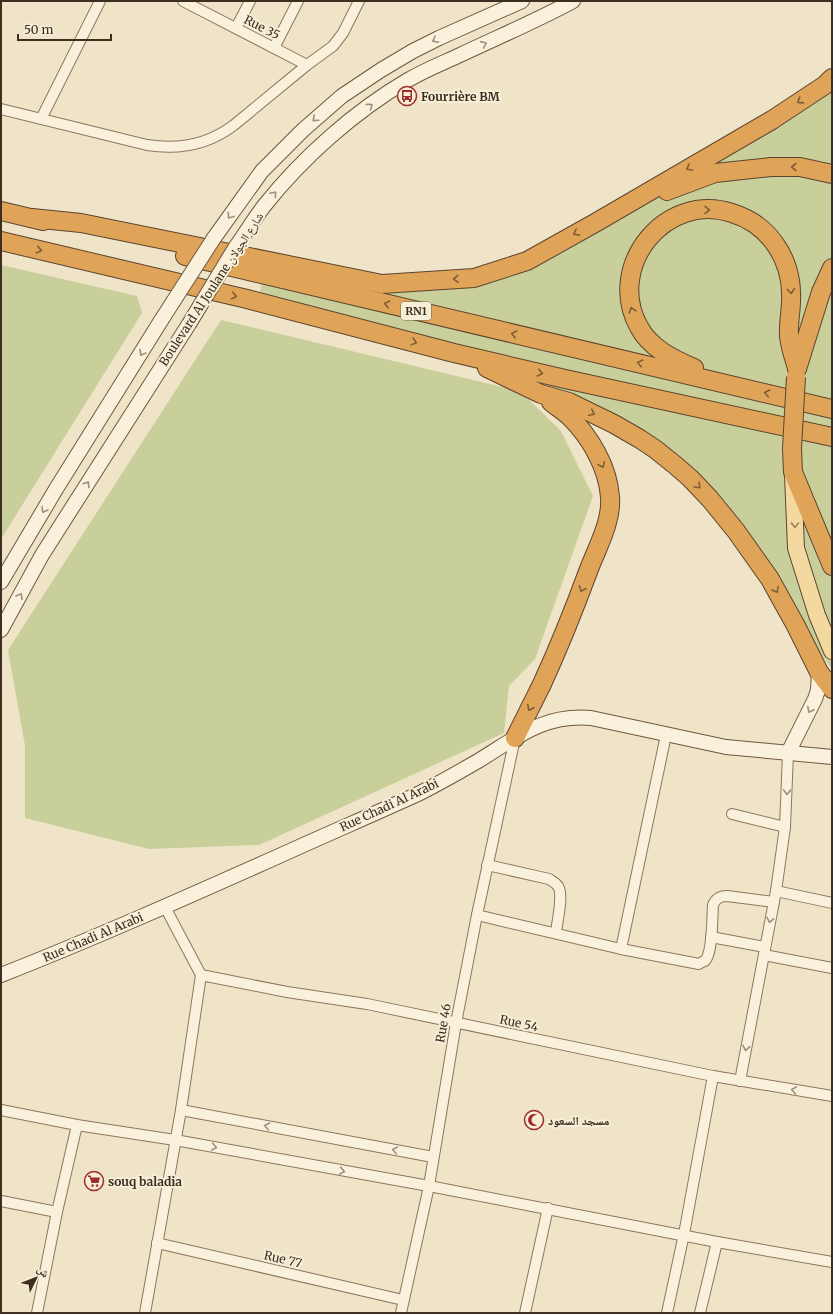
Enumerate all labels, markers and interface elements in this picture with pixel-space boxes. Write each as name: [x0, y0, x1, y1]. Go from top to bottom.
street label: Rue 35: [242, 12, 282, 42]
scale bar: [18, 16, 111, 42]
text: 50 m: [24, 22, 53, 37]
one-way arrow: [432, 35, 439, 43]
one-way arrow: [479, 41, 487, 49]
bus stop icon: Fourrière BM: [396, 85, 418, 107]
place label: Fourrière BM: [421, 89, 501, 104]
one-way arrow: [797, 96, 804, 104]
one-way arrow: [365, 104, 372, 111]
one-way arrow: [313, 114, 320, 121]
one-way arrow: [686, 163, 693, 170]
one-way arrow: [791, 163, 797, 171]
one-way arrow: [270, 191, 277, 198]
one-way arrow: [704, 206, 710, 214]
street label: Boulevard Al Joulane شارع الجولان: [156, 209, 267, 369]
one-way arrow: [228, 211, 235, 218]
one-way arrow: [573, 229, 581, 236]
one-way arrow: [36, 246, 42, 254]
one-way arrow: [453, 275, 459, 284]
one-way arrow: [786, 288, 795, 294]
one-way arrow: [231, 291, 237, 299]
one-way arrow: [384, 300, 390, 308]
road number: RN1: [401, 302, 431, 320]
one-way arrow: [628, 307, 637, 314]
one-way arrow: [511, 330, 517, 338]
one-way arrow: [410, 337, 417, 346]
one-way arrow: [140, 349, 147, 356]
one-way arrow: [637, 360, 643, 368]
one-way arrow: [536, 368, 543, 377]
one-way arrow: [764, 390, 770, 398]
one-way arrow: [587, 408, 595, 416]
one-way arrow: [597, 461, 605, 468]
one-way arrow: [82, 481, 90, 488]
one-way arrow: [693, 481, 701, 489]
one-way arrow: [41, 506, 48, 513]
one-way arrow: [791, 522, 799, 528]
one-way arrow: [578, 585, 586, 592]
one-way arrow: [771, 586, 778, 593]
one-way arrow: [15, 593, 22, 600]
one-way arrow: [527, 704, 535, 711]
one-way arrow: [807, 705, 815, 713]
street label: Rue Chadi Al Arabi: [337, 775, 441, 834]
one-way arrow: [782, 789, 791, 795]
street label: Rue Chadi Al Arabi: [41, 909, 145, 965]
one-way arrow: [767, 917, 775, 924]
street label: Rue 46: [432, 1002, 454, 1044]
street label: Rue 54: [498, 1012, 540, 1035]
one-way arrow: [742, 1045, 751, 1051]
one-way arrow: [790, 1086, 797, 1095]
mosque icon: مسجد السعود: [523, 1109, 545, 1131]
place label: مسجد السعود: [548, 1113, 610, 1128]
one-way arrow: [264, 1123, 270, 1131]
one-way arrow: [211, 1142, 217, 1151]
one-way arrow: [392, 1146, 398, 1155]
one-way arrow: [339, 1166, 345, 1174]
supermarket icon: souq baladia: [83, 1170, 105, 1192]
place label: souq baladia: [108, 1174, 182, 1189]
street label: Rue 77: [263, 1247, 304, 1271]
north arrow: [16, 1258, 56, 1298]
text: ش: [33, 1262, 53, 1281]

